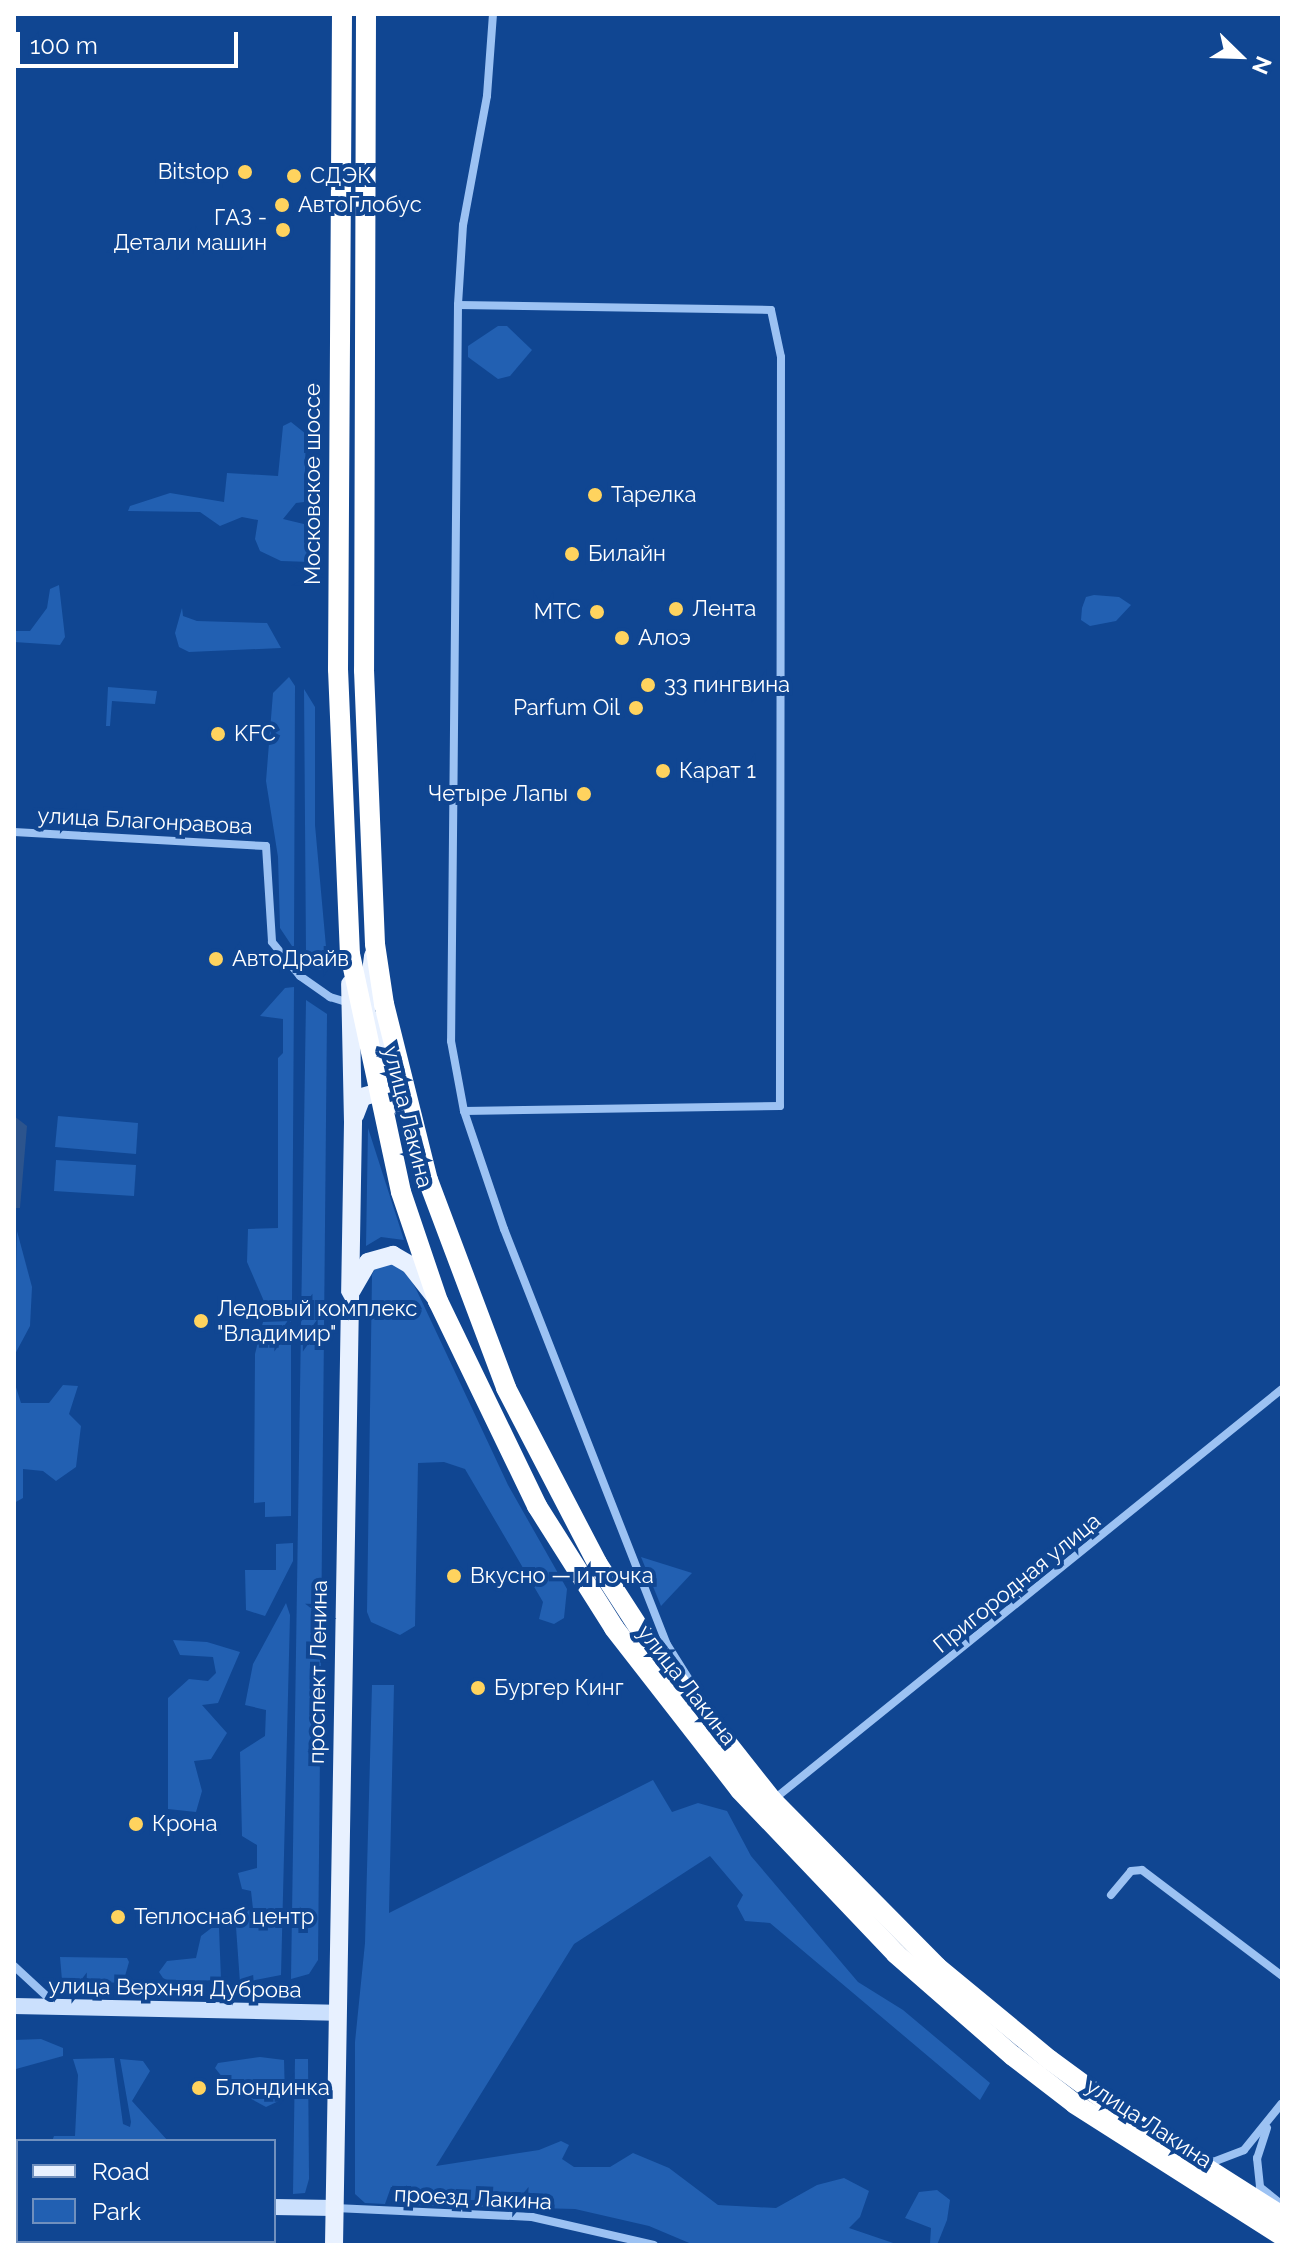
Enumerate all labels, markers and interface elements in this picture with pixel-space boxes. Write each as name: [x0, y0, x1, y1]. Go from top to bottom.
scale bar: [20, 16, 242, 66]
north arrow: [1200, 16, 1280, 96]
text: 100 m: [30, 31, 98, 60]
text: N: [1247, 53, 1277, 78]
place label: Bitstop: [158, 159, 229, 185]
marker: Bitstop: [236, 163, 254, 181]
place label: СДЭК: [310, 163, 371, 189]
marker: СДЭК: [285, 167, 303, 185]
place label: АвтоГлобус: [298, 192, 422, 218]
marker: АвтоГлобус: [273, 196, 291, 214]
place label: ГАЗ - Детали машин: [113, 204, 267, 256]
marker: ГАЗ - Детали машин: [274, 221, 292, 239]
street label: Московское шоссе: [300, 383, 326, 585]
place label: Тарелка: [611, 482, 697, 508]
marker: Тарелка: [586, 486, 604, 504]
place label: Билайн: [588, 541, 666, 567]
marker: Билайн: [563, 545, 581, 563]
place label: Лента: [692, 596, 756, 622]
place label: МТС: [534, 599, 581, 625]
marker: Лента: [667, 600, 685, 618]
marker: МТС: [588, 603, 606, 621]
place label: Алоэ: [638, 625, 691, 651]
marker: Алоэ: [613, 629, 631, 647]
place label: 33 пингвина: [664, 672, 790, 698]
marker: 33 пингвина: [639, 676, 657, 694]
place label: Parfum Oil: [513, 695, 620, 721]
marker: Parfum Oil: [627, 699, 645, 717]
place label: KFC: [234, 721, 276, 747]
marker: KFC: [209, 725, 227, 743]
place label: Карат 1: [679, 758, 756, 784]
marker: Карат 1: [654, 762, 672, 780]
place label: Четыре Лапы: [428, 781, 568, 807]
marker: Четыре Лапы: [575, 785, 593, 803]
street label: улица Благонравова: [37, 802, 253, 840]
place label: АвтоДрайв: [232, 946, 349, 972]
marker: АвтоДрайв: [207, 950, 225, 968]
street label: улица Лакина: [378, 1043, 438, 1191]
place label: Ледовый комплекс "Владимир": [217, 1295, 417, 1346]
marker: Ледовый комплекс "Владимир": [192, 1312, 210, 1330]
street label: Пригородная улица: [928, 1507, 1106, 1659]
place label: Вкусно — и точка: [470, 1563, 654, 1589]
marker: Вкусно — и точка: [445, 1567, 463, 1585]
street label: проспект Ленина: [303, 1580, 333, 1764]
street label: улица Лакина: [632, 1620, 742, 1750]
place label: Бургер Кинг: [494, 1675, 624, 1701]
marker: Бургер Кинг: [469, 1679, 487, 1697]
place label: Крона: [152, 1811, 217, 1837]
marker: Крона: [127, 1815, 145, 1833]
place label: Теплоснаб центр: [134, 1904, 314, 1930]
marker: Теплоснаб центр: [109, 1908, 127, 1926]
street label: улица Верхняя Дуброва: [48, 1973, 302, 2003]
street label: улица Лакина: [1081, 2072, 1217, 2174]
place label: Блондинка: [215, 2075, 330, 2101]
marker: Блондинка: [190, 2079, 208, 2097]
legend: [16, 2139, 276, 2243]
text: Road: [92, 2157, 150, 2186]
street label: проезд Лакина: [394, 2181, 552, 2215]
text: Park: [92, 2197, 141, 2226]

